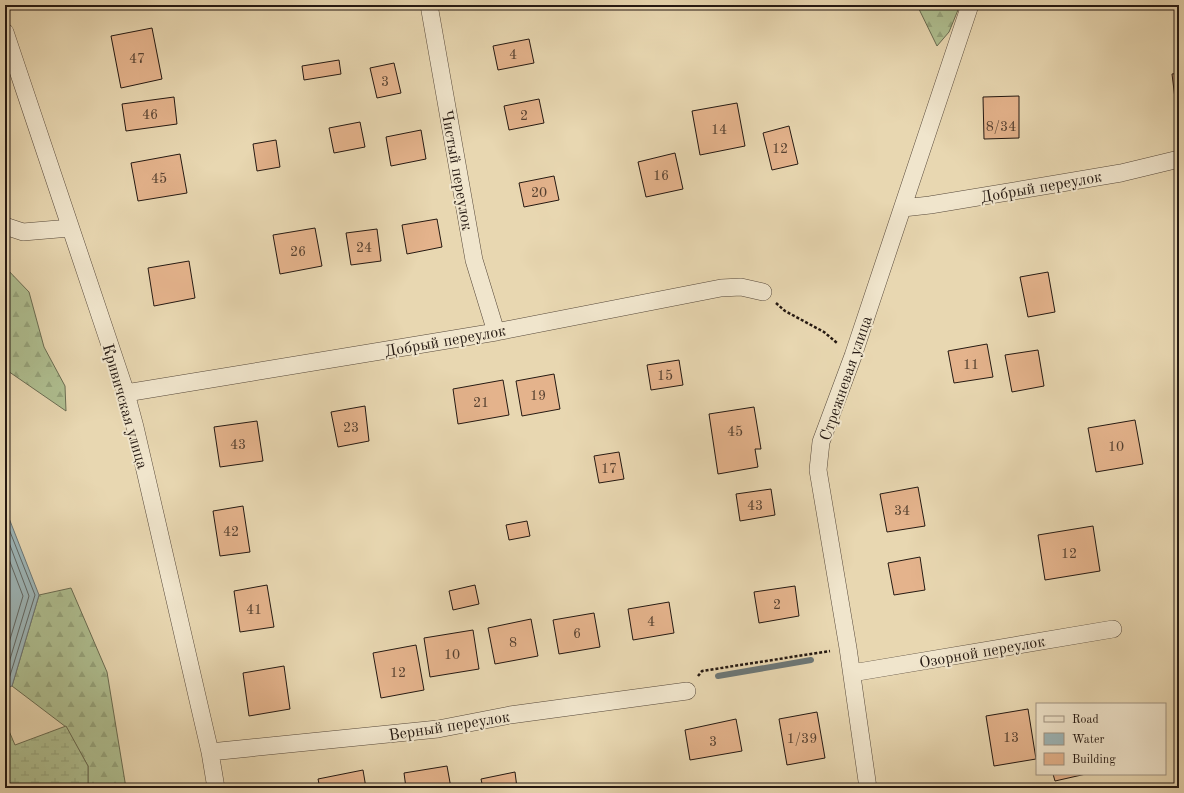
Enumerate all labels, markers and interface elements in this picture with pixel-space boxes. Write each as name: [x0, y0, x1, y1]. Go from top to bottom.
house number: 4: [509, 48, 517, 62]
house number: 47: [129, 52, 145, 66]
house number: 3: [381, 75, 389, 89]
house number: 46: [142, 108, 158, 122]
street label: Чистый переулок: [438, 109, 474, 232]
house number: 2: [520, 109, 528, 123]
house number: 8/34: [986, 120, 1016, 134]
house number: 14: [711, 123, 727, 137]
house number: 12: [772, 142, 788, 156]
house number: 16: [653, 169, 669, 183]
street label: Добрый переулок: [979, 169, 1103, 207]
house number: 45: [151, 172, 167, 186]
house number: 20: [531, 186, 547, 200]
house number: 24: [356, 241, 372, 255]
house number: 26: [290, 245, 306, 259]
street label: Стрежневая улица: [818, 314, 876, 443]
street label: Добрый переулок: [383, 323, 507, 361]
street label: Кривичская улица: [99, 342, 150, 471]
house number: 11: [963, 358, 979, 372]
house number: 15: [657, 369, 673, 383]
house number: 19: [530, 389, 546, 403]
house number: 21: [473, 396, 489, 410]
house number: 23: [343, 421, 359, 435]
house number: 45: [727, 425, 743, 439]
house number: 43: [230, 438, 246, 452]
house number: 10: [1108, 440, 1124, 454]
house number: 17: [601, 462, 617, 476]
house number: 43: [747, 499, 763, 513]
house number: 34: [894, 504, 910, 518]
house number: 42: [223, 525, 239, 539]
house number: 12: [1061, 547, 1077, 561]
house number: 2: [773, 598, 781, 612]
house number: 41: [246, 603, 262, 617]
house number: 4: [647, 615, 655, 629]
house number: 6: [573, 627, 581, 641]
street label: Озорной переулок: [918, 634, 1047, 672]
house number: 8: [509, 636, 517, 650]
house number: 10: [444, 648, 460, 662]
house number: 12: [390, 666, 406, 680]
legend: [1036, 703, 1166, 775]
street label: Верный переулок: [388, 709, 511, 744]
text: Road: [1072, 714, 1099, 726]
house number: 13: [1003, 731, 1019, 745]
house number: 1/39: [787, 732, 817, 746]
text: Water: [1072, 734, 1105, 746]
house number: 3: [709, 735, 717, 749]
text: Building: [1072, 754, 1116, 766]

